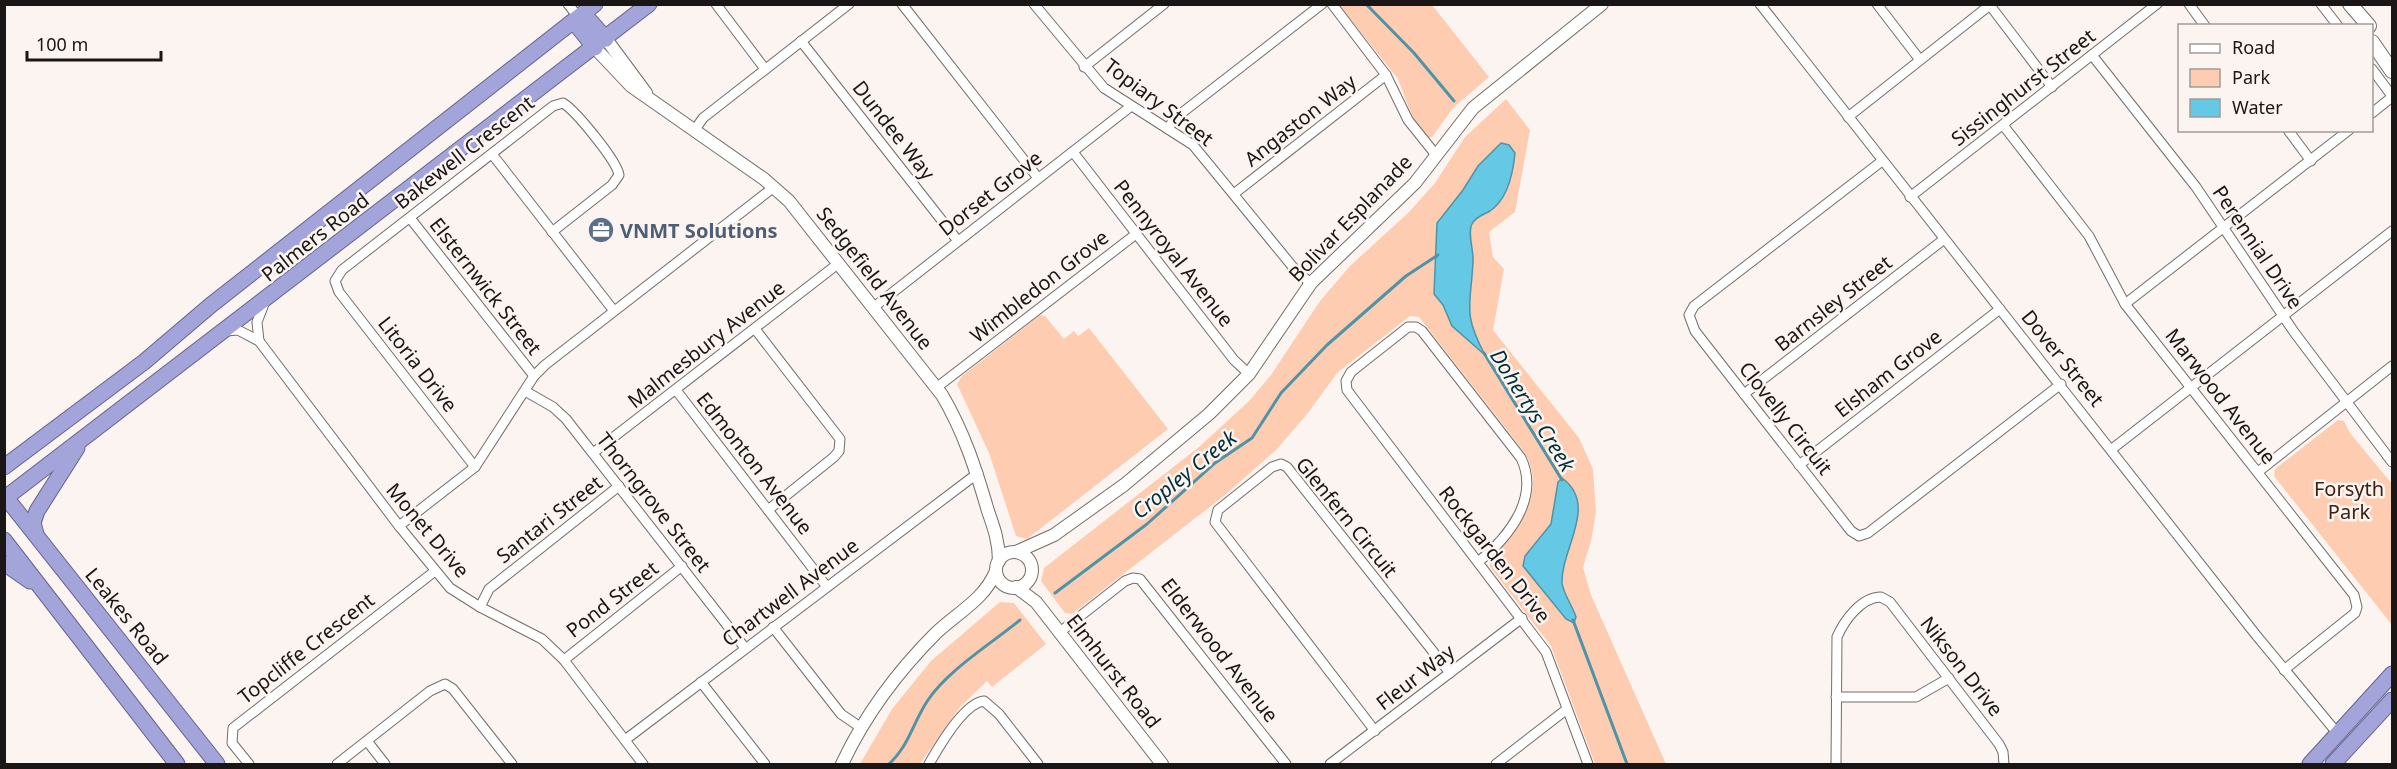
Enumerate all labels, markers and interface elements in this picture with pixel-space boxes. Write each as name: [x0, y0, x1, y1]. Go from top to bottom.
street label: Sissinghurst Street: [1945, 22, 2101, 152]
scale bar: [27, 24, 160, 62]
legend: [2178, 24, 2373, 132]
text: 100 m: [36, 32, 88, 56]
text: Road: [2232, 35, 2275, 59]
street label: Topiary Street: [1099, 52, 1219, 152]
text: Park: [2232, 65, 2270, 89]
street label: Angaston Way: [1239, 67, 1362, 172]
street label: Dundee Way: [847, 75, 942, 186]
street label: Bakewell Crescent: [389, 89, 539, 215]
text: Water: [2232, 95, 2283, 119]
street label: Dorset Grove: [933, 144, 1047, 242]
street label: Bolivar Esplanade: [1282, 149, 1418, 287]
street label: Pennyroyal Avenue: [1108, 174, 1240, 332]
street label: Perennial Drive: [2207, 180, 2309, 314]
street label: Palmers Road: [256, 186, 374, 288]
street label: Sedgefield Avenue: [811, 201, 939, 355]
street label: Elsternwick Street: [424, 212, 548, 360]
office icon: VNMT Solutions: [586, 215, 616, 245]
place label: VNMT Solutions: [620, 217, 778, 244]
street label: Wimbledon Grove: [964, 223, 1114, 349]
street label: Barnsley Street: [1769, 249, 1897, 357]
street label: Malmesbury Avenue: [622, 274, 790, 414]
street label: Dover Street: [2016, 304, 2110, 412]
street label: Litoria Drive: [372, 311, 464, 417]
street label: Elsham Grove: [1829, 323, 1947, 423]
street label: Marwood Avenue: [2159, 323, 2283, 469]
water label: Dohertys Creek: [1484, 343, 1583, 478]
street label: Clovelly Circuit: [1733, 356, 1839, 480]
street label: Edmonton Avenue: [691, 386, 819, 540]
water label: Cropley Creek: [1126, 422, 1243, 525]
street label: Thorngrove Street: [591, 426, 717, 578]
street label: Glenfern Circuit: [1290, 451, 1404, 583]
street label: Santari Street: [490, 469, 608, 569]
park label: Forsyth Park: [2314, 475, 2384, 525]
street label: Monet Drive: [380, 477, 476, 583]
street label: Rockgarden Drive: [1433, 480, 1557, 628]
street label: Chartwell Avenue: [716, 532, 864, 652]
street label: Pond Street: [560, 555, 664, 643]
street label: Leakes Road: [79, 562, 175, 670]
street label: Elderwood Avenue: [1155, 572, 1285, 728]
street label: Topcliffe Crescent: [232, 586, 380, 710]
street label: Elmhurst Road: [1061, 608, 1167, 734]
street label: Nikson Drive: [1914, 611, 2010, 721]
street label: Fleur Way: [1370, 637, 1460, 716]

